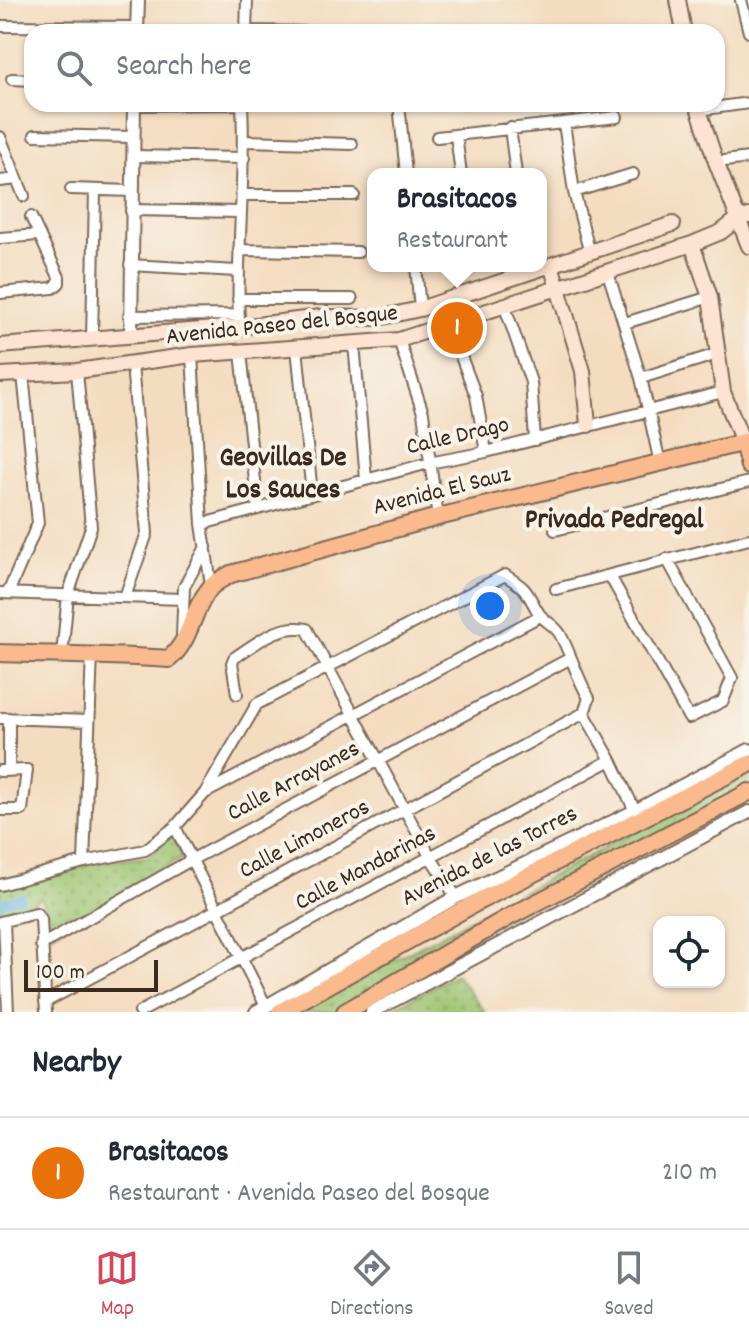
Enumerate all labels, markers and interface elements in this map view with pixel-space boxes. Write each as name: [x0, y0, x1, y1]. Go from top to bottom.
search box: [24, 24, 725, 112]
icon: search: [52, 46, 96, 90]
text: Search here: [116, 47, 252, 90]
popup: [367, 168, 547, 272]
text: Brasitacos: [397, 180, 517, 223]
text: Restaurant: [397, 223, 508, 260]
street label: Avenida Paseo del Bosque: [164, 297, 400, 355]
pin: 1: [431, 298, 483, 358]
street label: Calle Drago: [403, 409, 513, 465]
district label: Geovillas De Los Sauces: [219, 440, 347, 512]
street label: Avenida El Sauz: [370, 459, 514, 525]
district label: Privada Pedregal: [525, 502, 704, 542]
your location: [470, 586, 510, 626]
street label: Calle Arrayanes: [222, 733, 366, 831]
street label: Calle Limoneros: [234, 791, 376, 889]
street label: Avenida de las Torres: [396, 798, 584, 916]
street label: Calle Mandarinas: [289, 818, 443, 920]
map controls: [653, 916, 725, 988]
button: locate: [653, 916, 725, 988]
scale bar: [24, 956, 158, 992]
text: 100 m: [36, 958, 85, 989]
text: Nearby: [32, 1040, 121, 1089]
text: Brasitacos: [108, 1133, 229, 1176]
text: 1: [55, 1155, 61, 1192]
text: 210 m: [662, 1155, 717, 1192]
text: Restaurant · Avenida Paseo del Bosque: [108, 1176, 490, 1213]
tab: Map: [95, 1246, 139, 1325]
tab: Directions: [330, 1246, 414, 1325]
tab: Saved: [604, 1246, 654, 1325]

